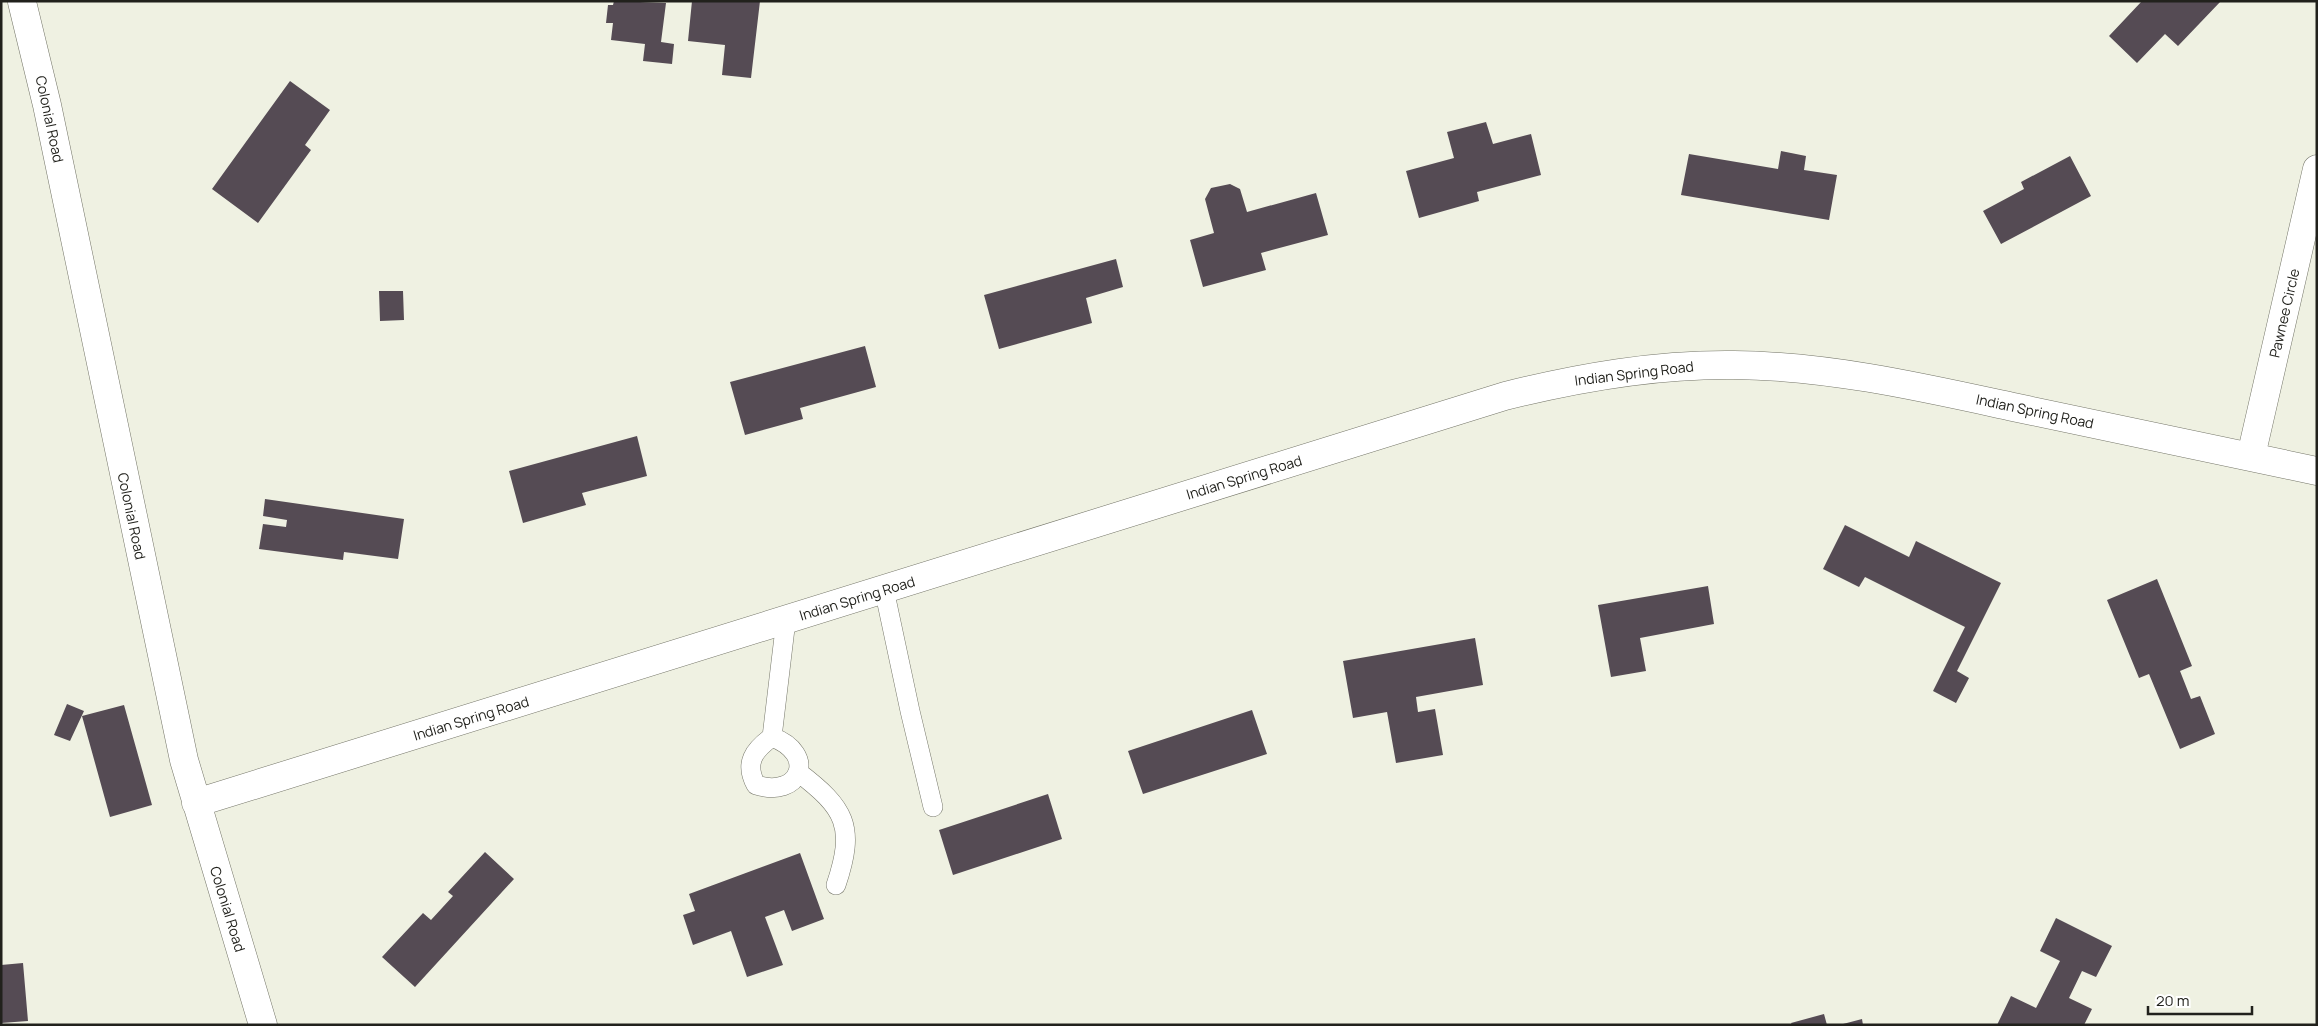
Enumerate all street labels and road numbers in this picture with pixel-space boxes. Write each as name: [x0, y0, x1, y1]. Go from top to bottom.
street label: Colonial Road: [32, 74, 68, 164]
street label: Pawnee Circle: [2265, 267, 2303, 359]
street label: Indian Spring Road: [1573, 356, 1695, 390]
street label: Indian Spring Road: [1974, 389, 2096, 433]
street label: Indian Spring Road: [1184, 450, 1304, 504]
street label: Colonial Road: [114, 471, 150, 561]
street label: Indian Spring Road: [797, 571, 917, 625]
street label: Indian Spring Road: [411, 691, 531, 745]
street label: Colonial Road: [206, 864, 250, 954]

